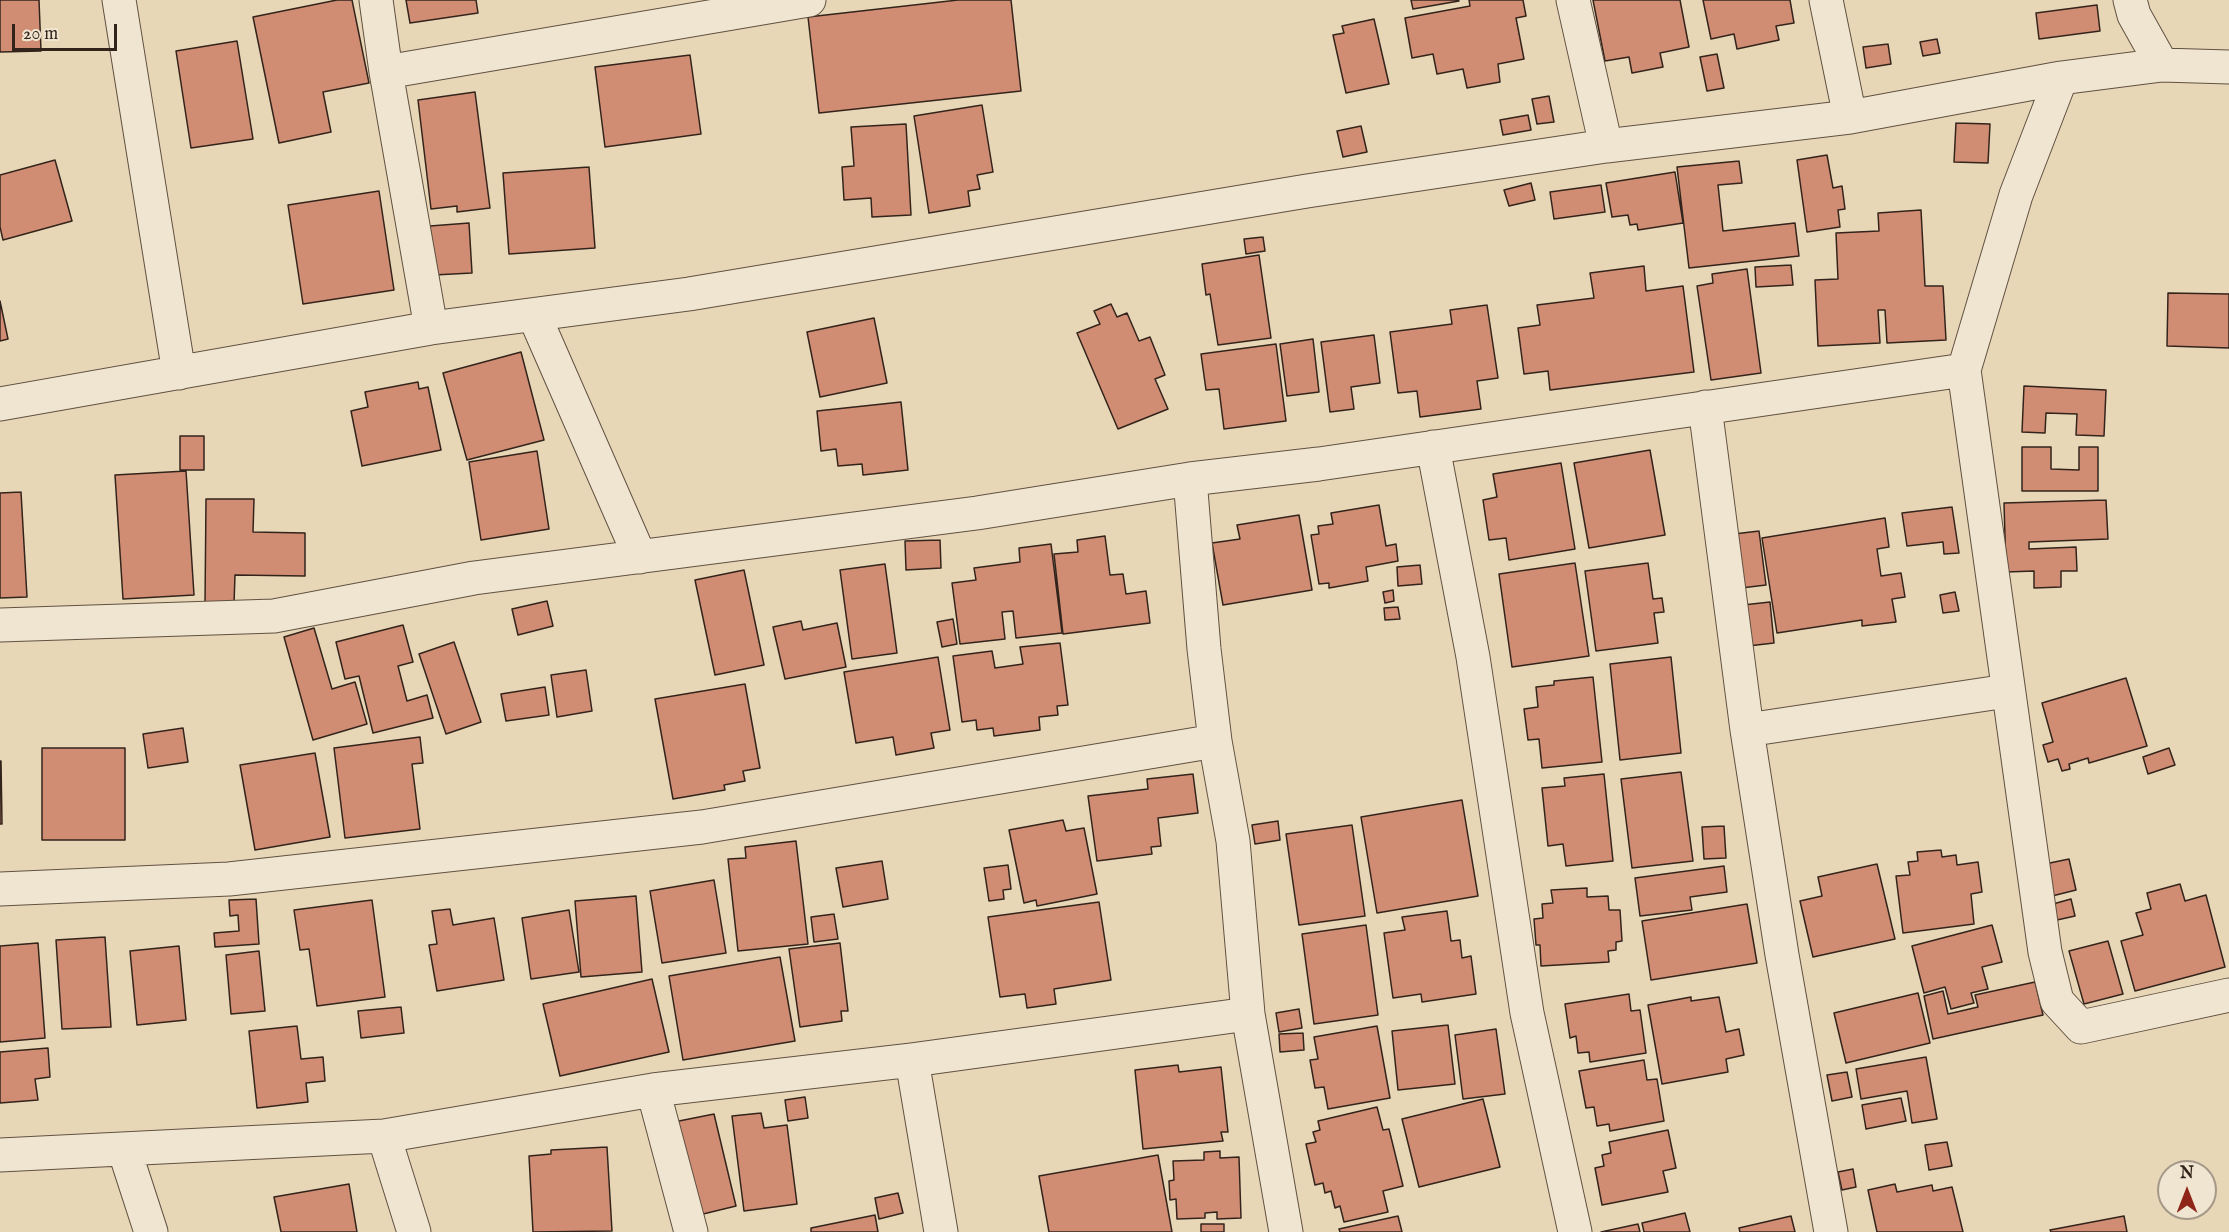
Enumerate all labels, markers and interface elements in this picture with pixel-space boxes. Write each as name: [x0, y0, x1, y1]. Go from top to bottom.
scale bar: [15, 12, 120, 50]
text: 20 m: [23, 23, 58, 46]
north arrow: [2157, 1160, 2217, 1220]
text: N: [2180, 1164, 2194, 1184]

